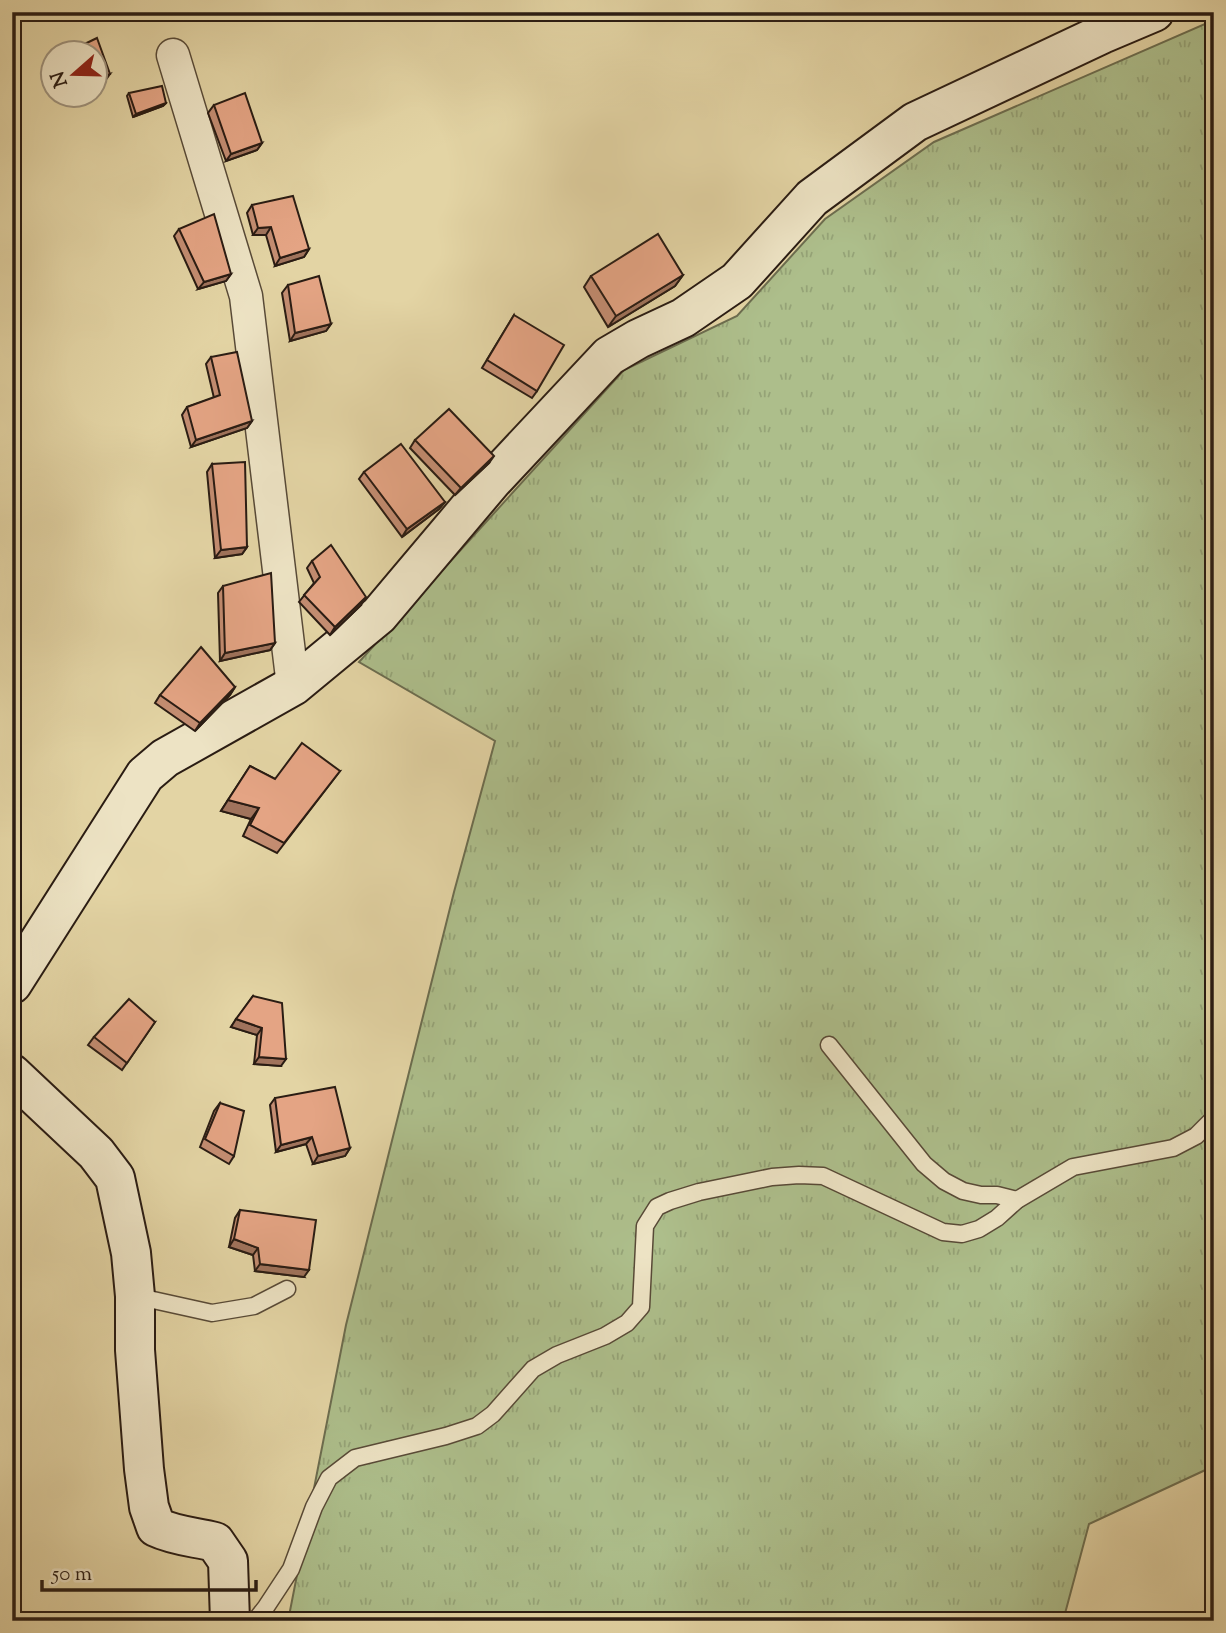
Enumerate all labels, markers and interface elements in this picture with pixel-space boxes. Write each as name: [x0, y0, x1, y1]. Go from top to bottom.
north arrow: [38, 38, 108, 108]
text: N: [45, 67, 76, 91]
scale bar: [42, 1549, 256, 1593]
text: 50 m: [51, 1560, 92, 1590]

